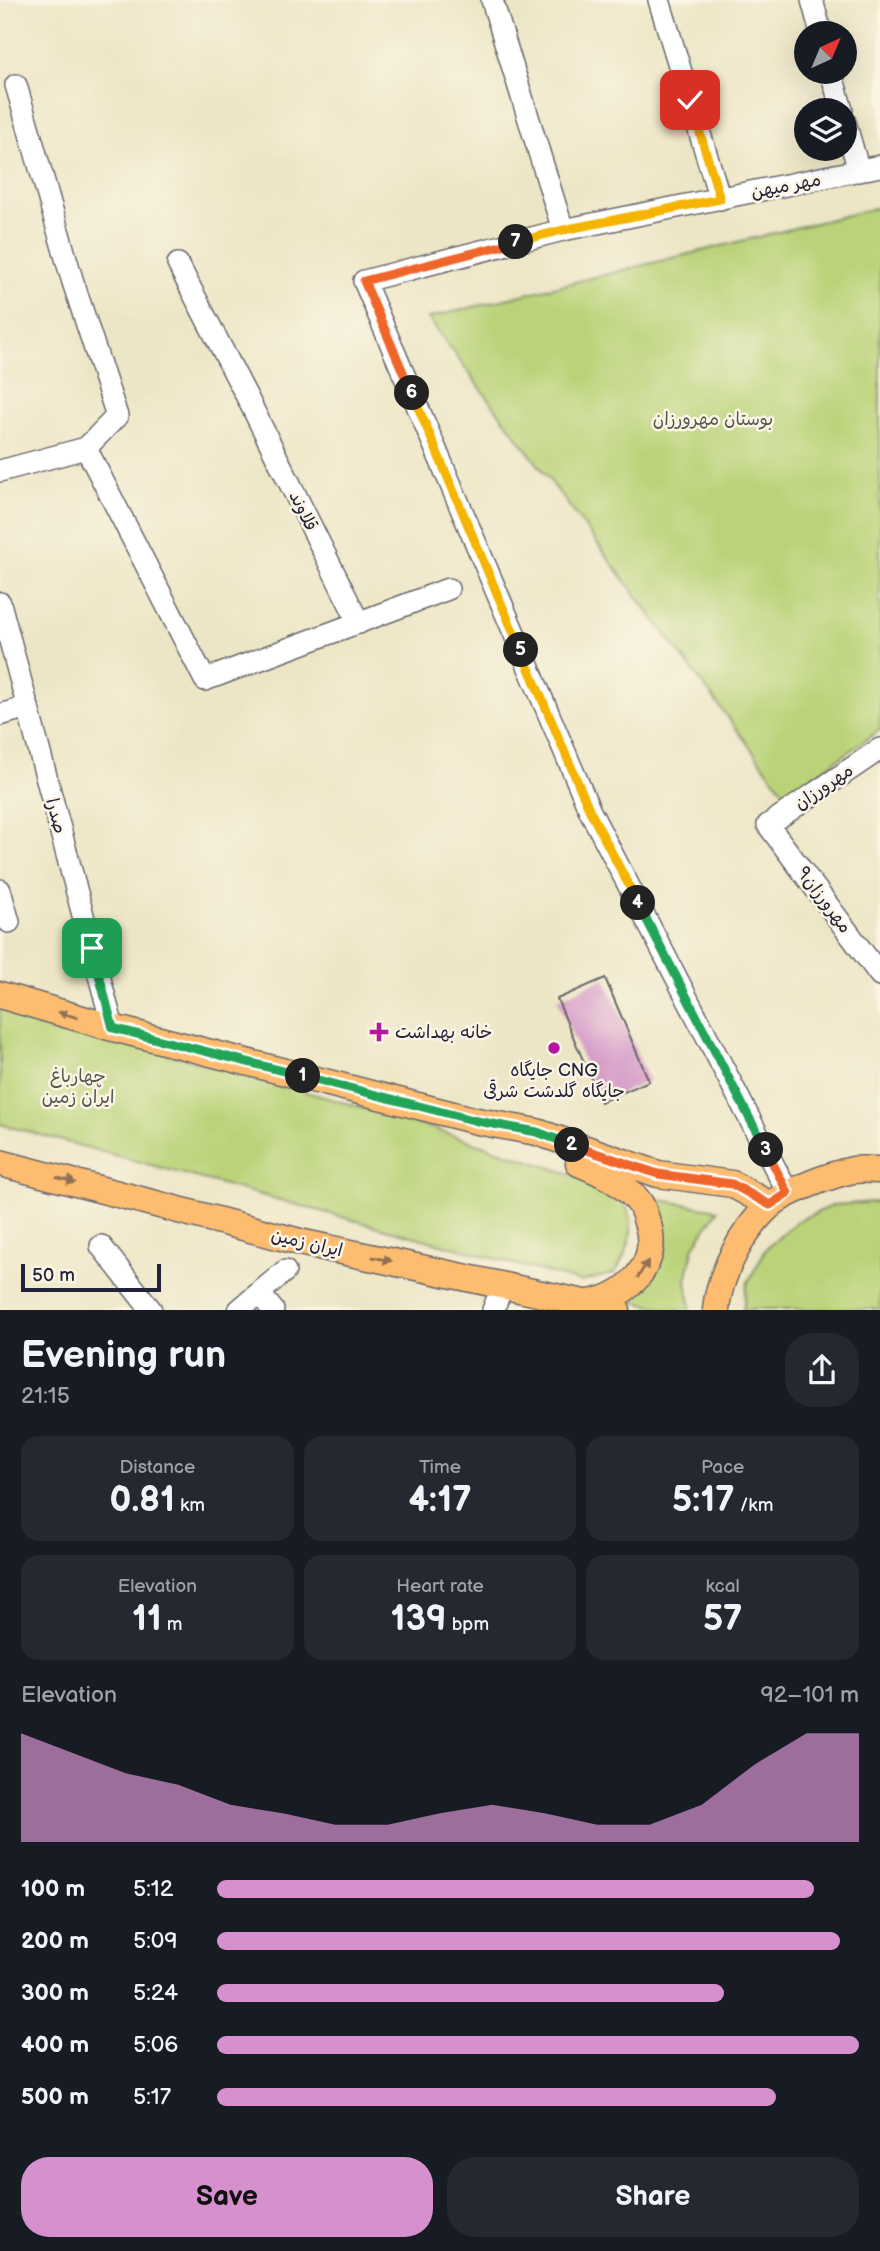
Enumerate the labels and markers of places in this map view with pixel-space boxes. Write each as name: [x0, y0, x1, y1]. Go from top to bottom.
pin: [660, 70, 720, 130]
pin: 7: [498, 224, 534, 260]
pin: 6: [394, 376, 430, 410]
pin: 5: [504, 632, 538, 668]
pin: 4: [620, 886, 656, 920]
pin: [62, 918, 122, 978]
marker: خانه بهداشت: [369, 1022, 389, 1042]
place label: خانه بهداشت: [395, 1022, 492, 1043]
marker: جایگاه CNG جایگاه گلدشت شرقی: [546, 1040, 562, 1056]
pin: 1: [286, 1058, 320, 1094]
place label: جایگاه CNG جایگاه گلدشت شرقی: [483, 1060, 625, 1102]
pin: 2: [554, 1128, 590, 1162]
pin: 3: [748, 1132, 784, 1168]

